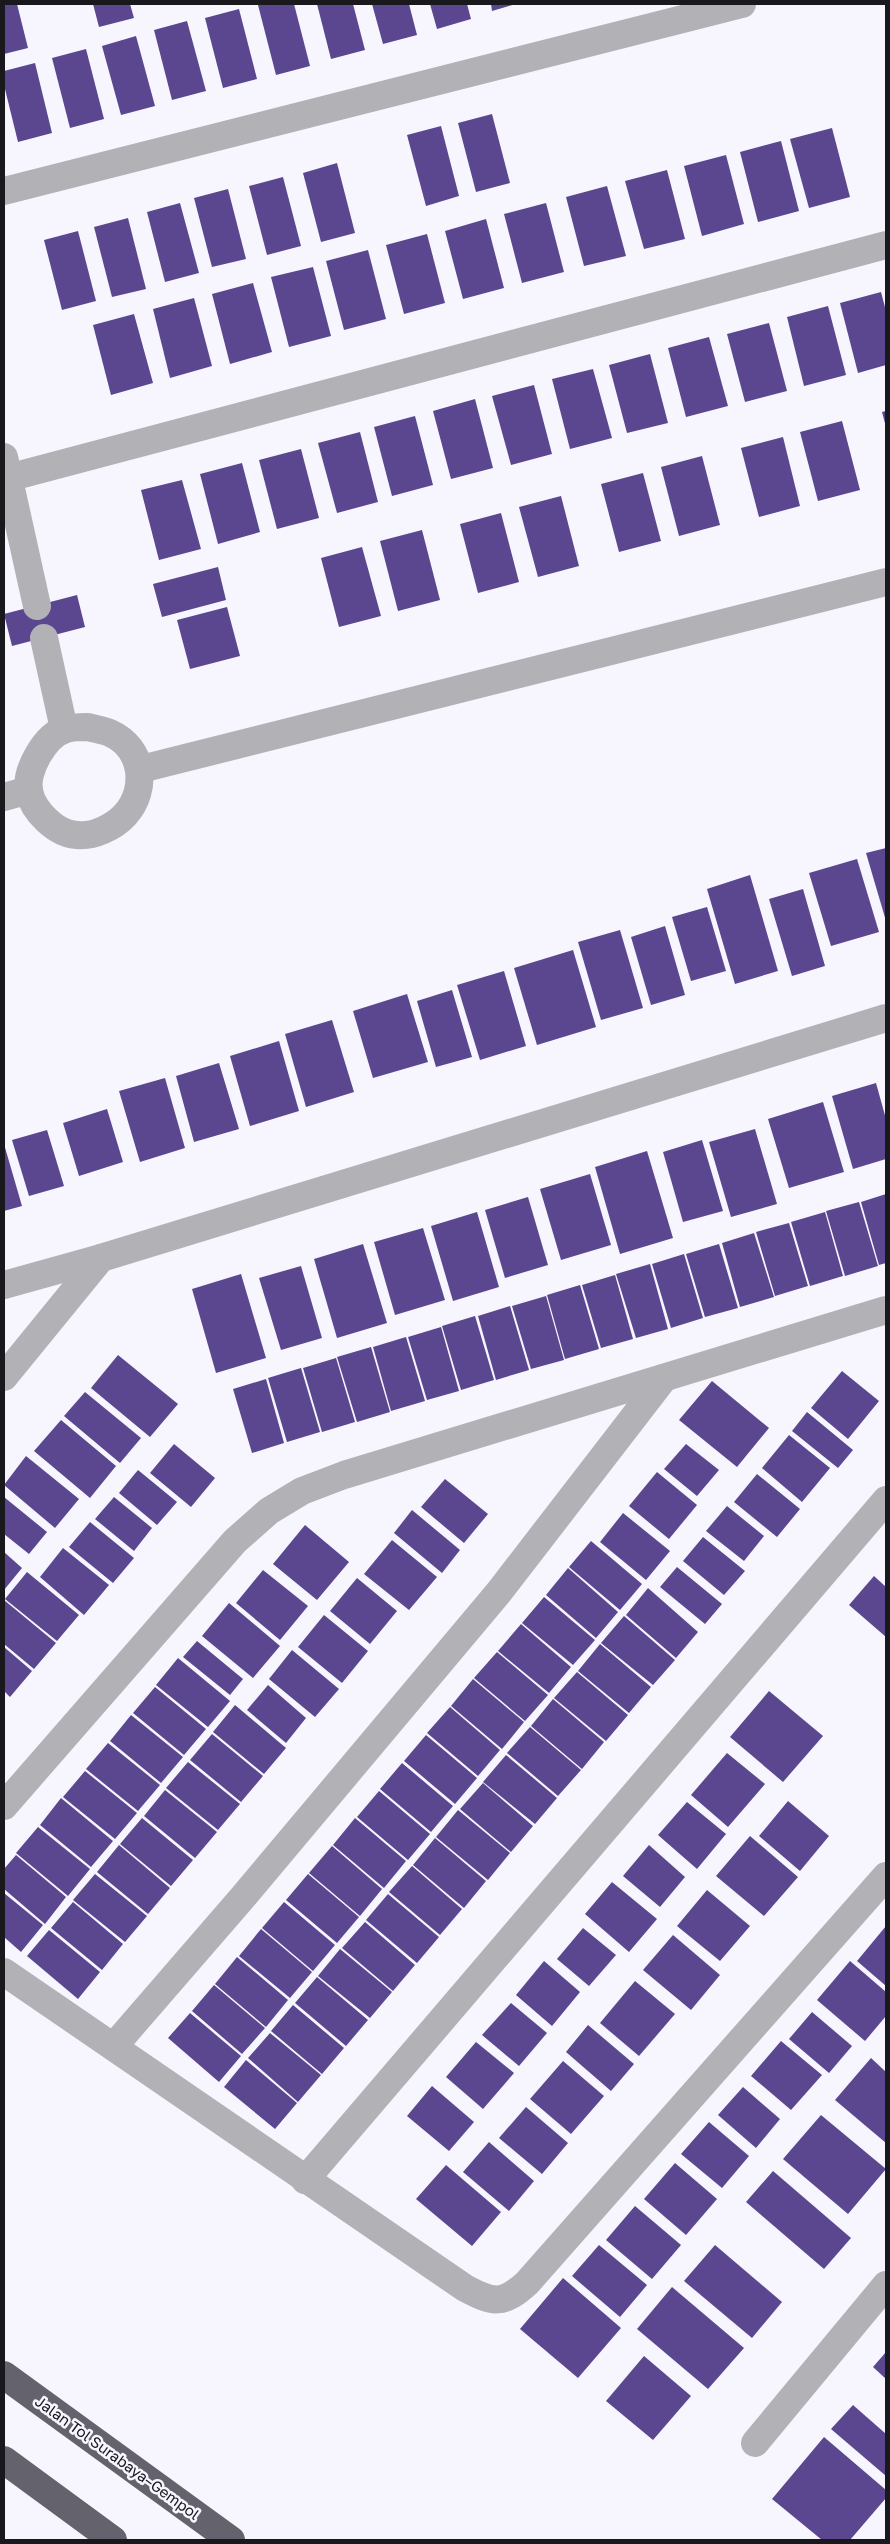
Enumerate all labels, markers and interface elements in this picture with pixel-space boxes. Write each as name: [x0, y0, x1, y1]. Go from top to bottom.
street label: Jalan Tol Surabaya–Gempol: [32, 2391, 203, 2523]

